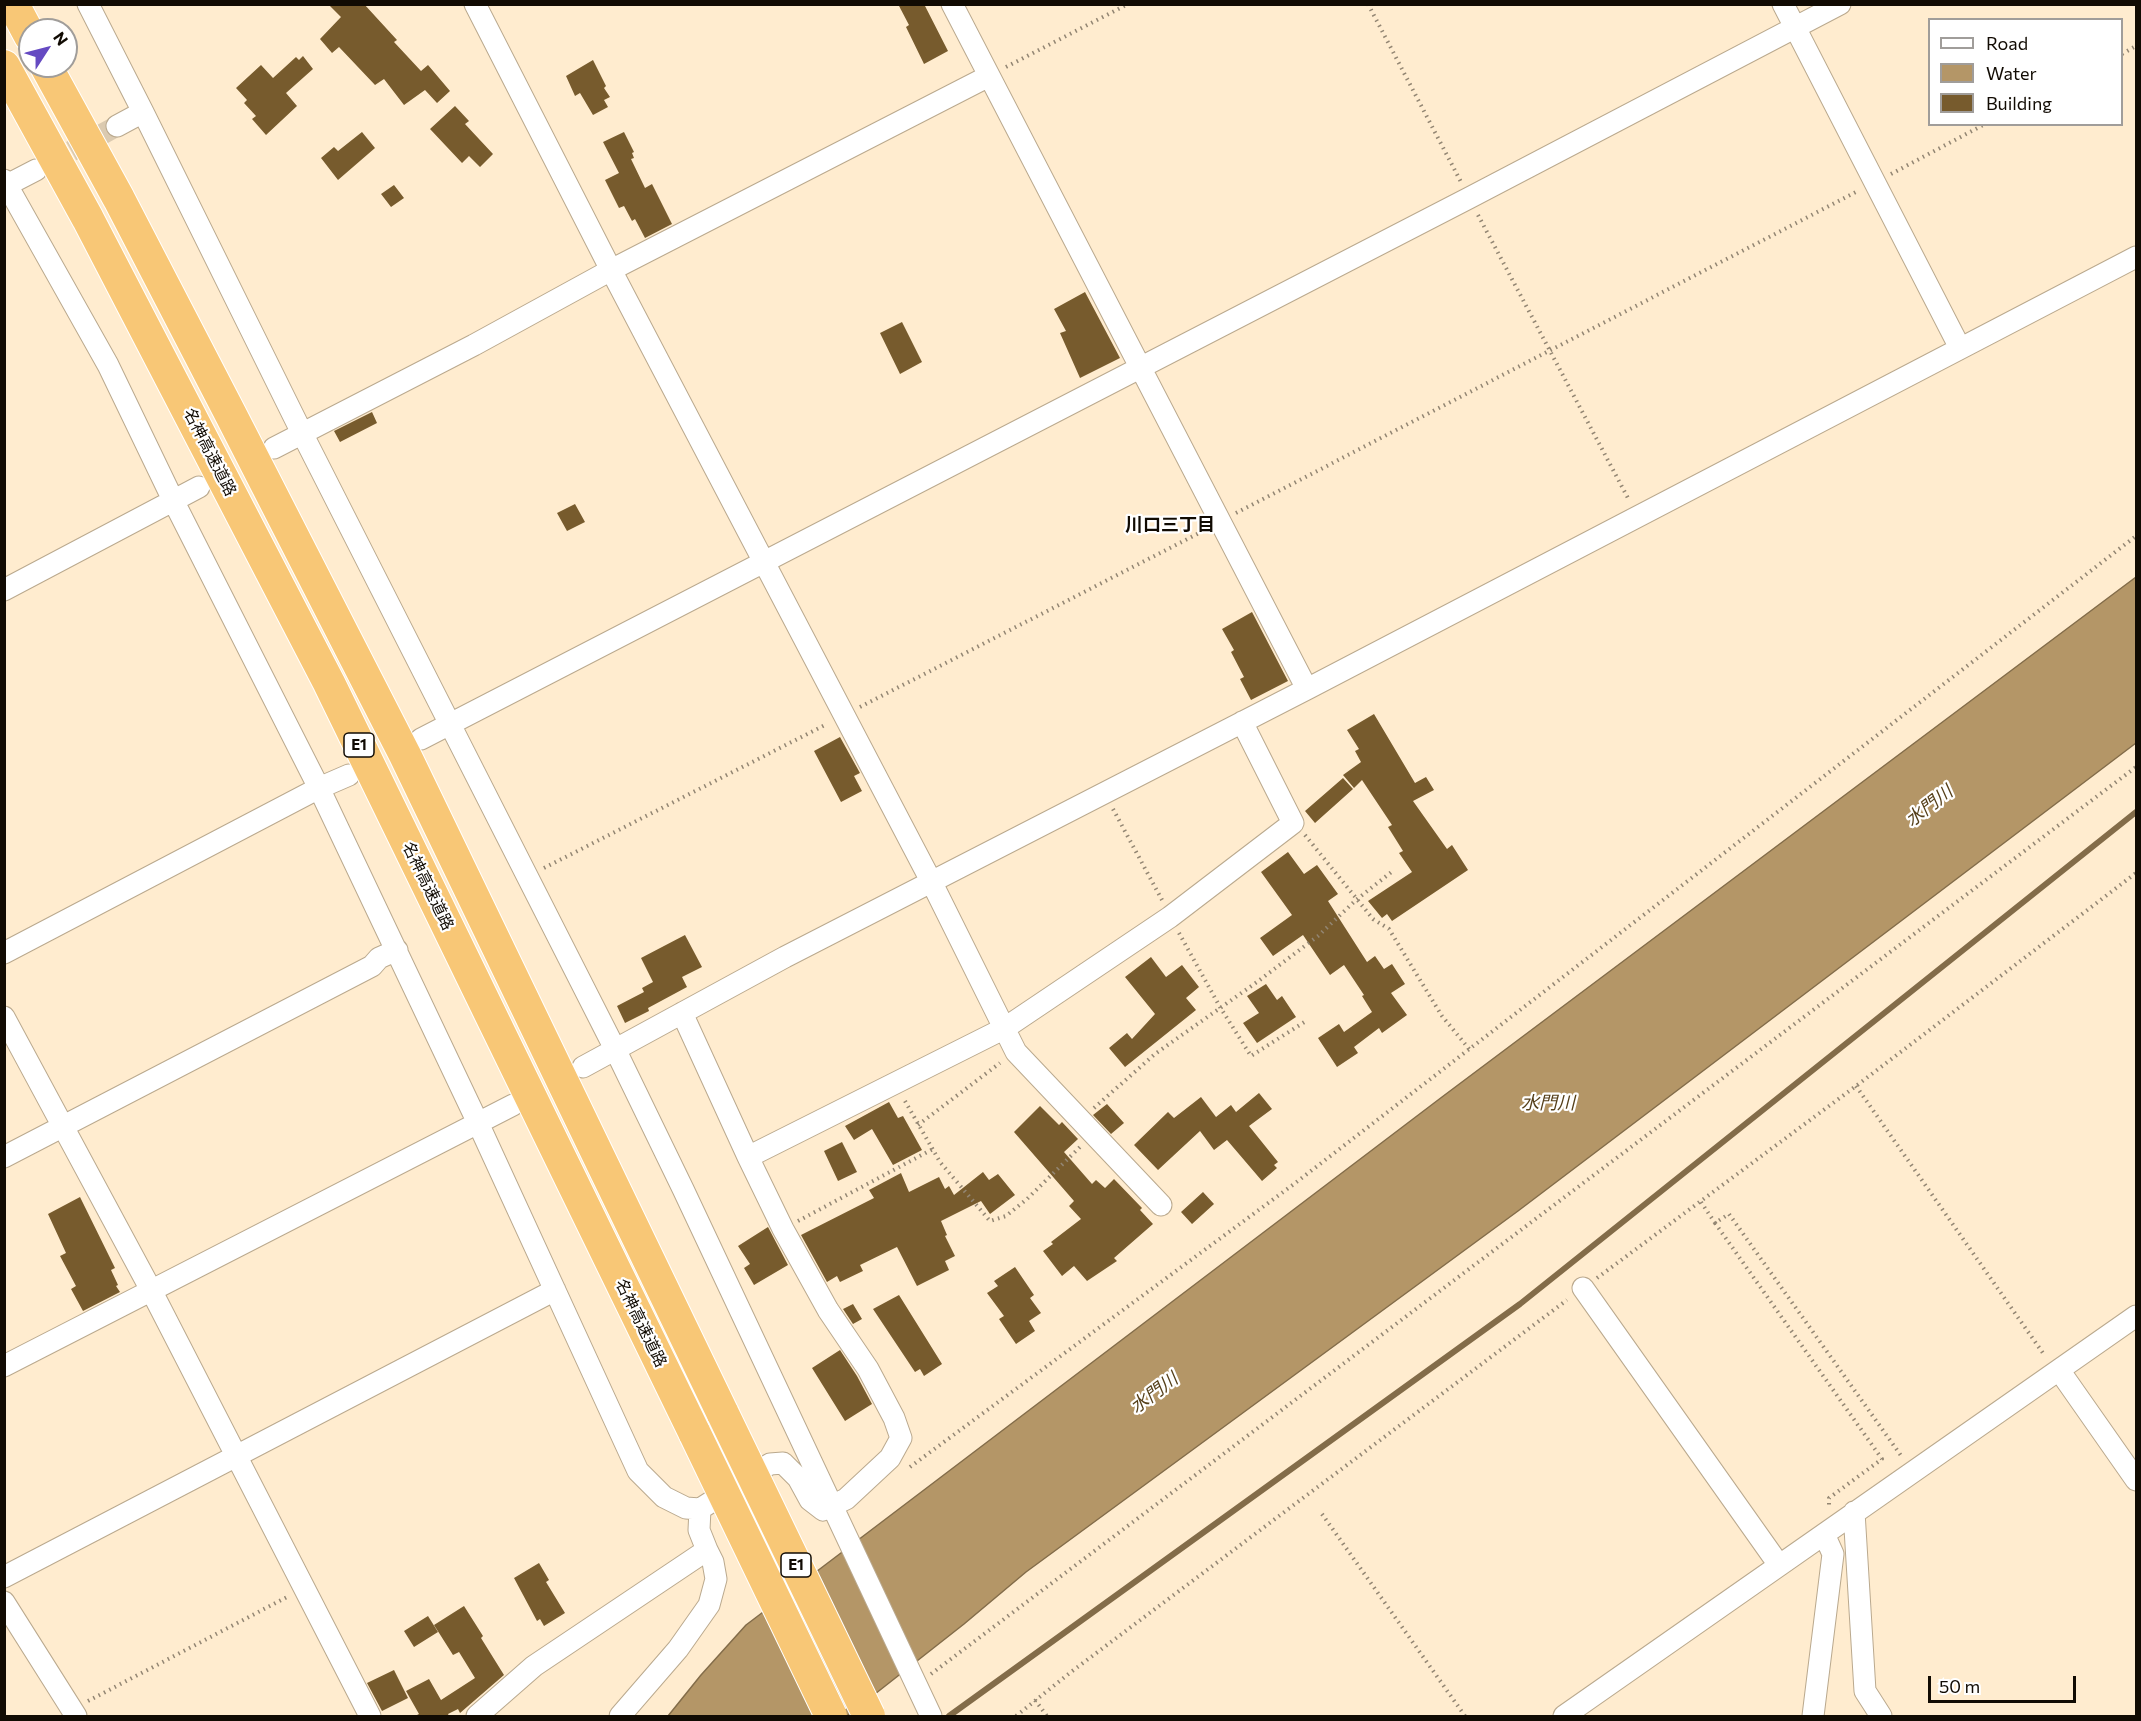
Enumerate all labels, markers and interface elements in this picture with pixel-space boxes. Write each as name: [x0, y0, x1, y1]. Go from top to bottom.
north arrow: [18, 18, 78, 78]
legend: [1928, 18, 2123, 126]
text: N: [50, 28, 73, 49]
text: Road: [1986, 32, 2028, 54]
text: Water: [1986, 62, 2037, 84]
text: Building: [1986, 92, 2052, 114]
street label: 名神高速道路: [180, 405, 240, 499]
district label: 川口三丁目: [1125, 514, 1215, 536]
road number: E1: [344, 733, 374, 757]
water label: 水門川: [1901, 781, 1957, 831]
street label: 名神高速道路: [398, 839, 458, 933]
water label: 水門川: [1521, 1092, 1575, 1114]
street label: 名神高速道路: [611, 1276, 671, 1370]
water label: 水門川: [1126, 1368, 1182, 1418]
road number: E1: [781, 1553, 811, 1577]
scale bar: [1931, 1664, 2080, 1702]
text: 50 m: [1939, 1675, 1980, 1697]

